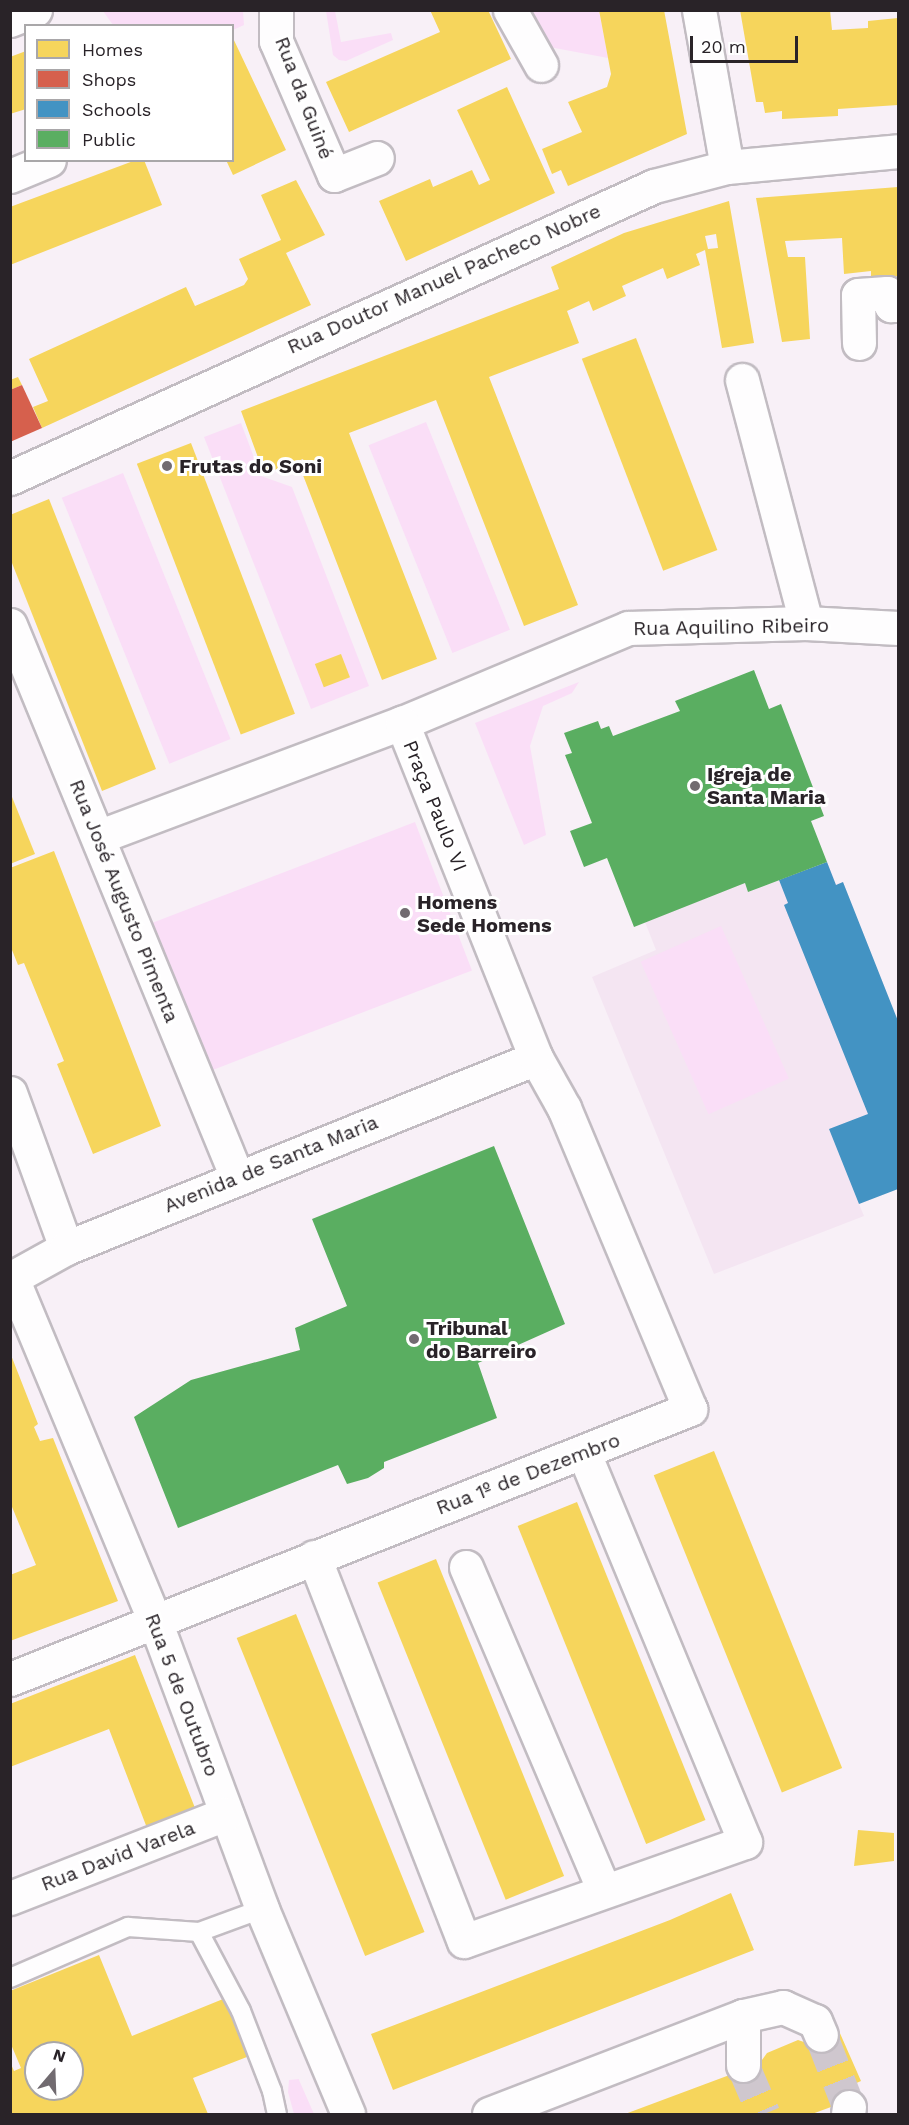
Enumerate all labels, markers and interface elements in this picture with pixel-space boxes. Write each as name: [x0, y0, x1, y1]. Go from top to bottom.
legend: [24, 24, 234, 162]
scale bar: [693, 24, 801, 62]
street label: Rua da Guiné: [269, 33, 339, 163]
text: 20 m: [701, 36, 746, 57]
text: Homes: [82, 39, 143, 60]
text: Shops: [82, 69, 136, 90]
text: Schools: [82, 99, 151, 120]
text: Public: [82, 129, 136, 150]
street label: Rua Doutor Manuel Pacheco Nobre: [283, 198, 605, 360]
place label: Frutas do Soni: [179, 454, 322, 478]
marker: Frutas do Soni: [160, 459, 174, 473]
street label: Rua Aquilino Ribeiro: [632, 613, 830, 641]
street label: Praça Paulo VI: [398, 736, 472, 876]
place label: Igreja de Santa Maria: [707, 762, 826, 809]
street label: Rua José Augusto Pimenta: [64, 775, 184, 1027]
marker: Igreja de Santa Maria: [688, 779, 702, 793]
place label: Homens Sede Homens: [417, 890, 552, 937]
marker: Homens Sede Homens: [398, 906, 412, 920]
street label: Avenida de Santa Maria: [160, 1110, 382, 1218]
place label: Tribunal do Barreiro: [426, 1316, 536, 1363]
marker: Tribunal do Barreiro: [407, 1332, 421, 1346]
street label: Rua 1º de Dezembro: [432, 1428, 624, 1520]
street label: Rua 5 de Outubro: [140, 1610, 224, 1780]
street label: Rua David Varela: [37, 1815, 199, 1897]
north arrow: [24, 2041, 84, 2101]
text: N: [51, 2044, 68, 2066]

